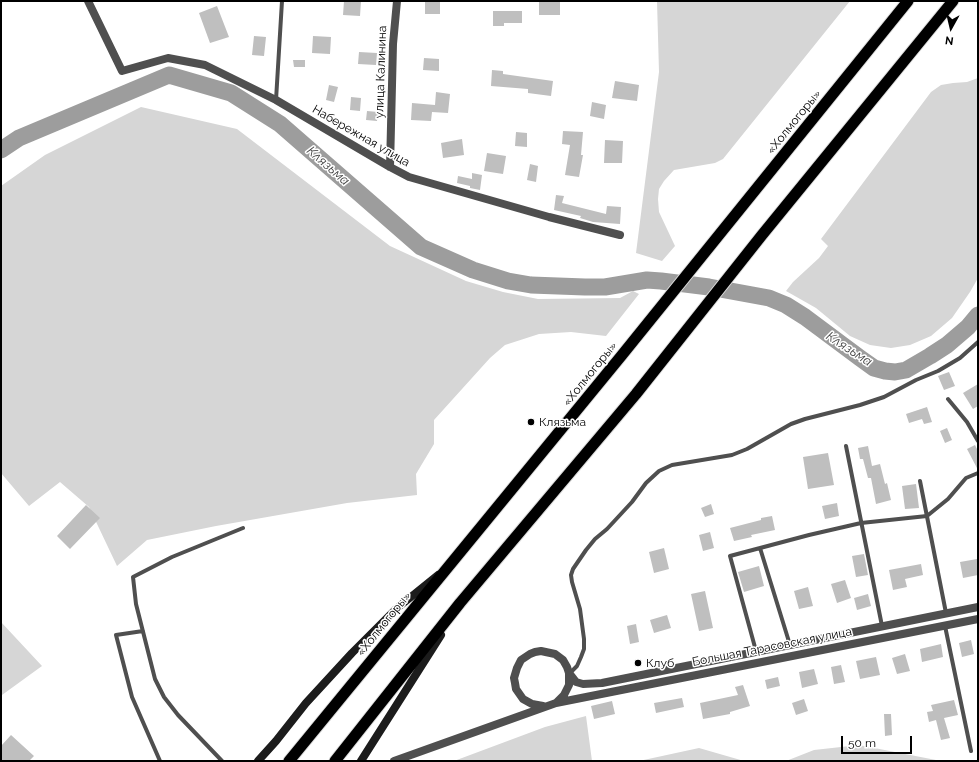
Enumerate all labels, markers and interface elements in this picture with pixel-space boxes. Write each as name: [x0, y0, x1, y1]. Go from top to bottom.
north arrow: [931, 8, 971, 48]
street label: улица Калинина: [372, 25, 390, 119]
text: N: [944, 33, 954, 47]
street label: «Холмогоры»: [764, 87, 824, 157]
street label: Набережная улица: [310, 102, 412, 170]
water label: Клязьма: [303, 143, 353, 189]
water label: Клязьма: [823, 328, 875, 370]
street label: «Холмогоры»: [560, 339, 620, 409]
place label: Клязьма: [539, 415, 586, 429]
marker: Клязьма: [526, 417, 536, 427]
street label: «Холмогоры»: [354, 589, 414, 659]
street label: Большая Тарасовская улица: [691, 624, 853, 670]
place label: Клуб: [646, 656, 674, 670]
marker: Клуб: [633, 658, 643, 668]
scale bar: [843, 728, 914, 754]
text: 50 m: [848, 736, 876, 750]

